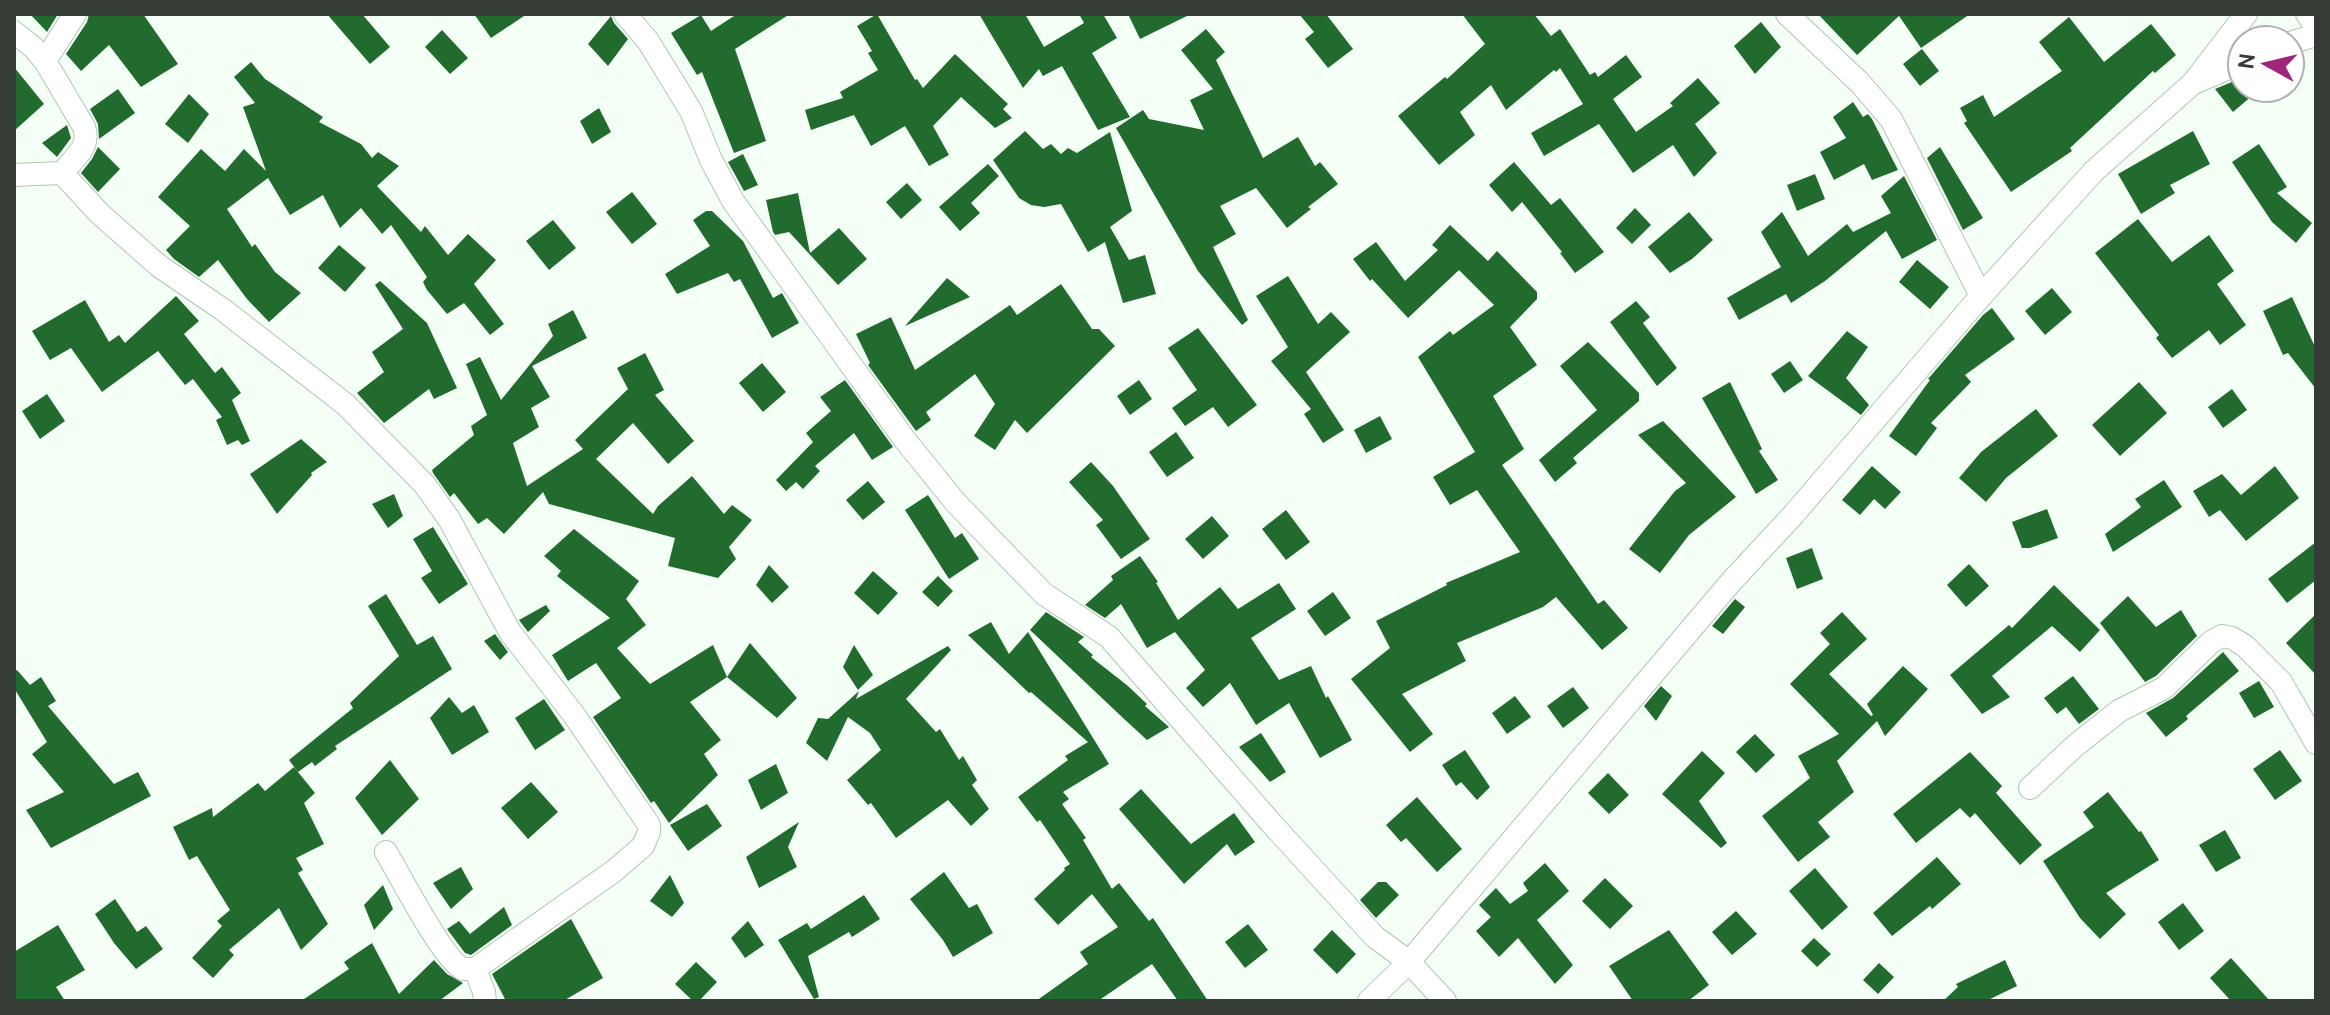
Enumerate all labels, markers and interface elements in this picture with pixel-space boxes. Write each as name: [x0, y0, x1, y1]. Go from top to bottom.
north arrow: [2226, 24, 2306, 104]
text: N: [2232, 52, 2261, 71]

